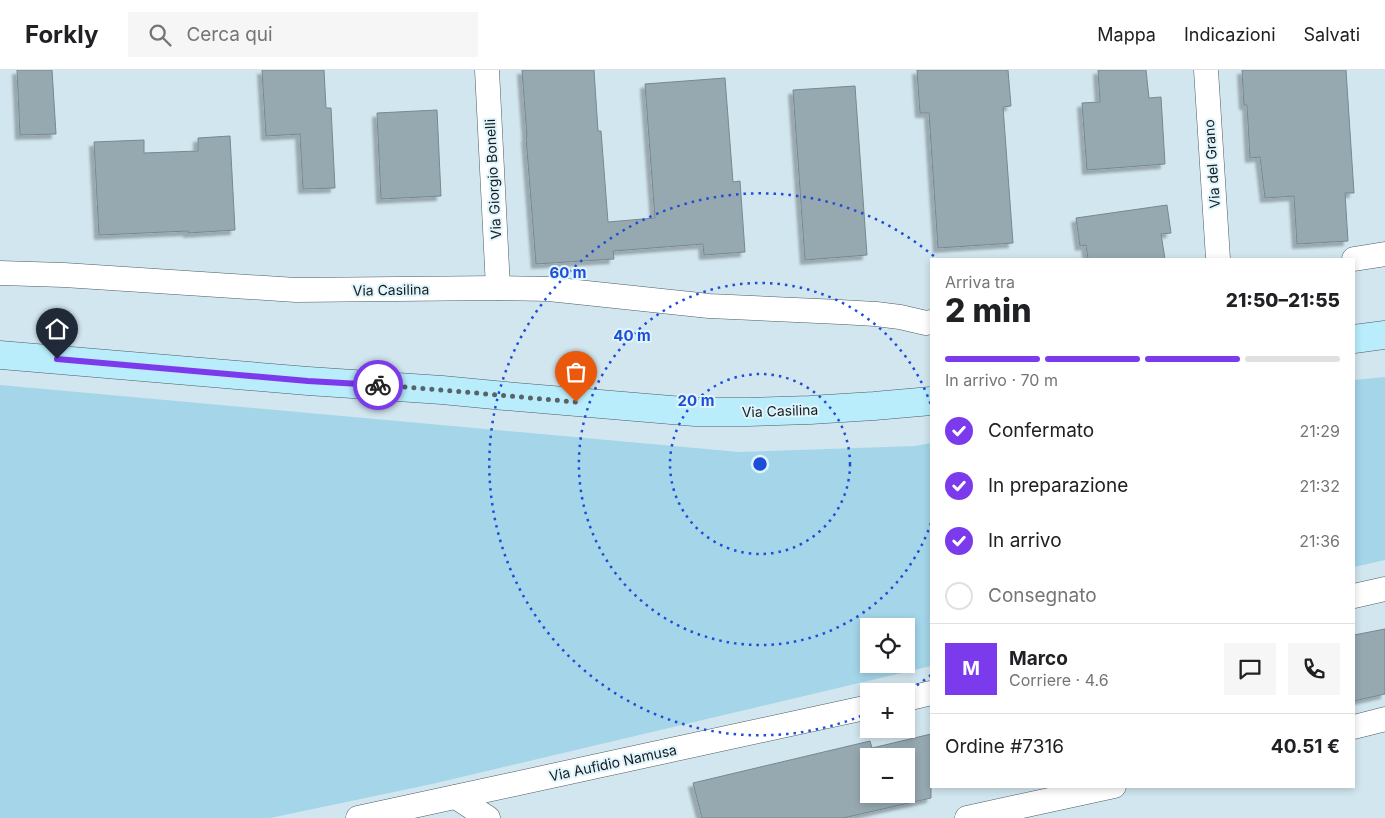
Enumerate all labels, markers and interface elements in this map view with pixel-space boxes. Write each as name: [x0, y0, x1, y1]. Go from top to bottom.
search box: [128, 12, 478, 57]
text: Forkly: [25, 20, 98, 49]
icon: search: [146, 21, 174, 49]
text: Cerca qui: [186, 23, 273, 46]
text: Mappa: [1097, 24, 1156, 45]
text: Indicazioni: [1184, 24, 1276, 45]
text: Salvati: [1304, 24, 1360, 45]
street label: Via Giorgio Bonelli: [481, 118, 504, 240]
street label: Via del Grano: [1200, 119, 1223, 209]
text: 60 m: [549, 263, 587, 282]
text: Arriva tra: [945, 272, 1015, 292]
street label: Via Casilina: [353, 280, 429, 299]
text: 21:50–21:55: [1226, 289, 1340, 312]
text: 2 min: [945, 291, 1031, 330]
pin: [36, 308, 78, 359]
icon: home: [43, 315, 71, 343]
text: 40 m: [613, 326, 651, 345]
pin: [555, 351, 597, 402]
icon: bag: [562, 358, 590, 386]
courier: [353, 360, 403, 410]
text: In arrivo · 70 m: [945, 370, 1058, 390]
icon: bike: [364, 371, 392, 399]
text: 20 m: [678, 391, 714, 410]
street label: Via Casilina: [741, 401, 819, 420]
icon: check: [945, 417, 973, 445]
text: Confermato: [988, 419, 1094, 442]
text: 21:29: [1299, 421, 1340, 441]
centre of rings: [751, 455, 769, 473]
icon: check: [945, 472, 973, 500]
text: In preparazione: [988, 474, 1128, 497]
text: 21:32: [1299, 476, 1340, 496]
icon: check: [945, 527, 973, 555]
text: In arrivo: [988, 529, 1062, 552]
text: 21:36: [1299, 531, 1340, 551]
text: Consegnato: [988, 584, 1097, 607]
map controls: [860, 618, 915, 803]
button: locate: [860, 618, 915, 673]
button: chat: [1224, 643, 1276, 695]
button: phone: [1288, 643, 1340, 695]
text: Marco: [1009, 647, 1068, 670]
text: M: [962, 657, 980, 680]
text: Corriere · 4.6: [1009, 670, 1109, 690]
button: +: [860, 683, 915, 738]
text: Ordine #7316: [945, 735, 1064, 758]
text: 40.51 €: [1271, 735, 1340, 758]
street label: Via Aufidio Namusa: [548, 741, 678, 784]
button: −: [860, 748, 915, 803]

